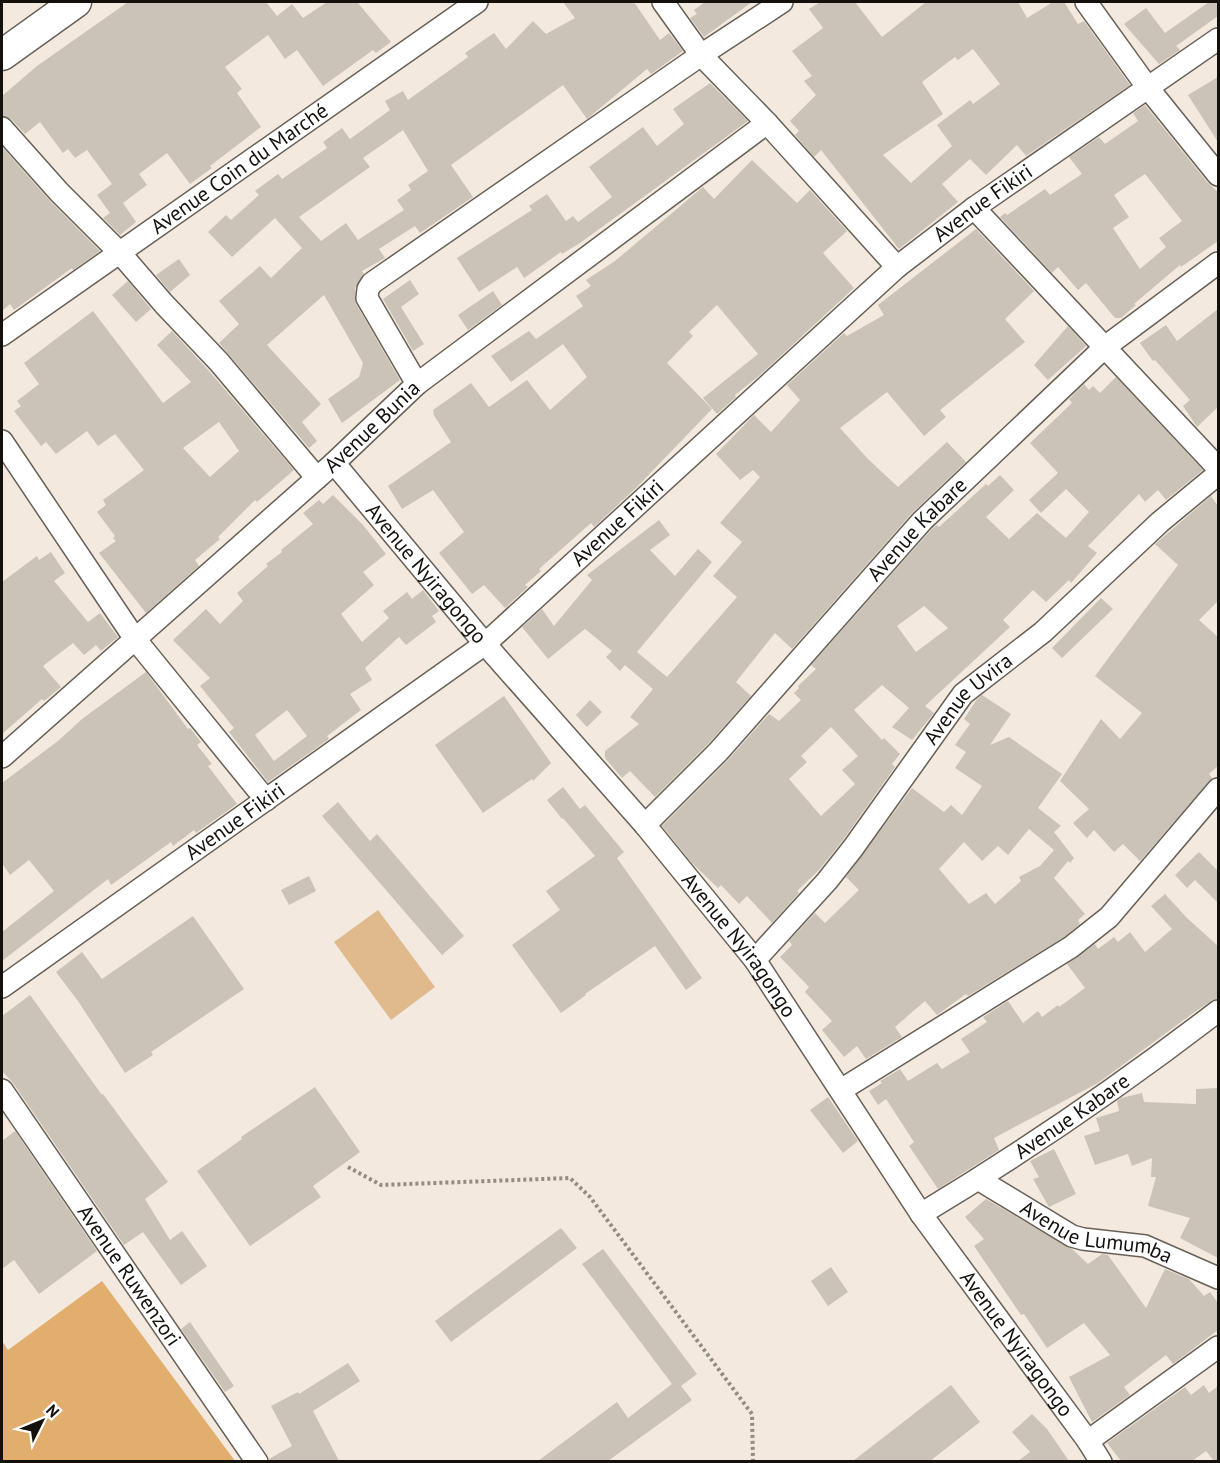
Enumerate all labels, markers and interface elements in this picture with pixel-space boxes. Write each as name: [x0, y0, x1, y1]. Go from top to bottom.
street label: Avenue Coin du Marché: [145, 97, 333, 240]
street label: Avenue Fikiri: [927, 158, 1038, 248]
street label: Avenue Bunia: [318, 374, 425, 478]
street label: Avenue Kabare: [861, 471, 972, 587]
street label: Avenue Fikiri: [565, 473, 669, 572]
street label: Avenue Nyiragongo: [360, 497, 493, 649]
street label: Avenue Uvira: [917, 647, 1018, 750]
street label: Avenue Fikiri: [180, 776, 290, 866]
street label: Avenue Nyiragongo: [676, 867, 803, 1022]
street label: Avenue Kabare: [1009, 1067, 1135, 1165]
street label: Avenue Lumumba: [1016, 1194, 1177, 1269]
street label: Avenue Ruwenzori: [72, 1199, 188, 1351]
street label: Avenue Nyiragongo: [954, 1265, 1080, 1422]
north arrow: [12, 1391, 72, 1451]
text: N: [42, 1400, 64, 1421]

